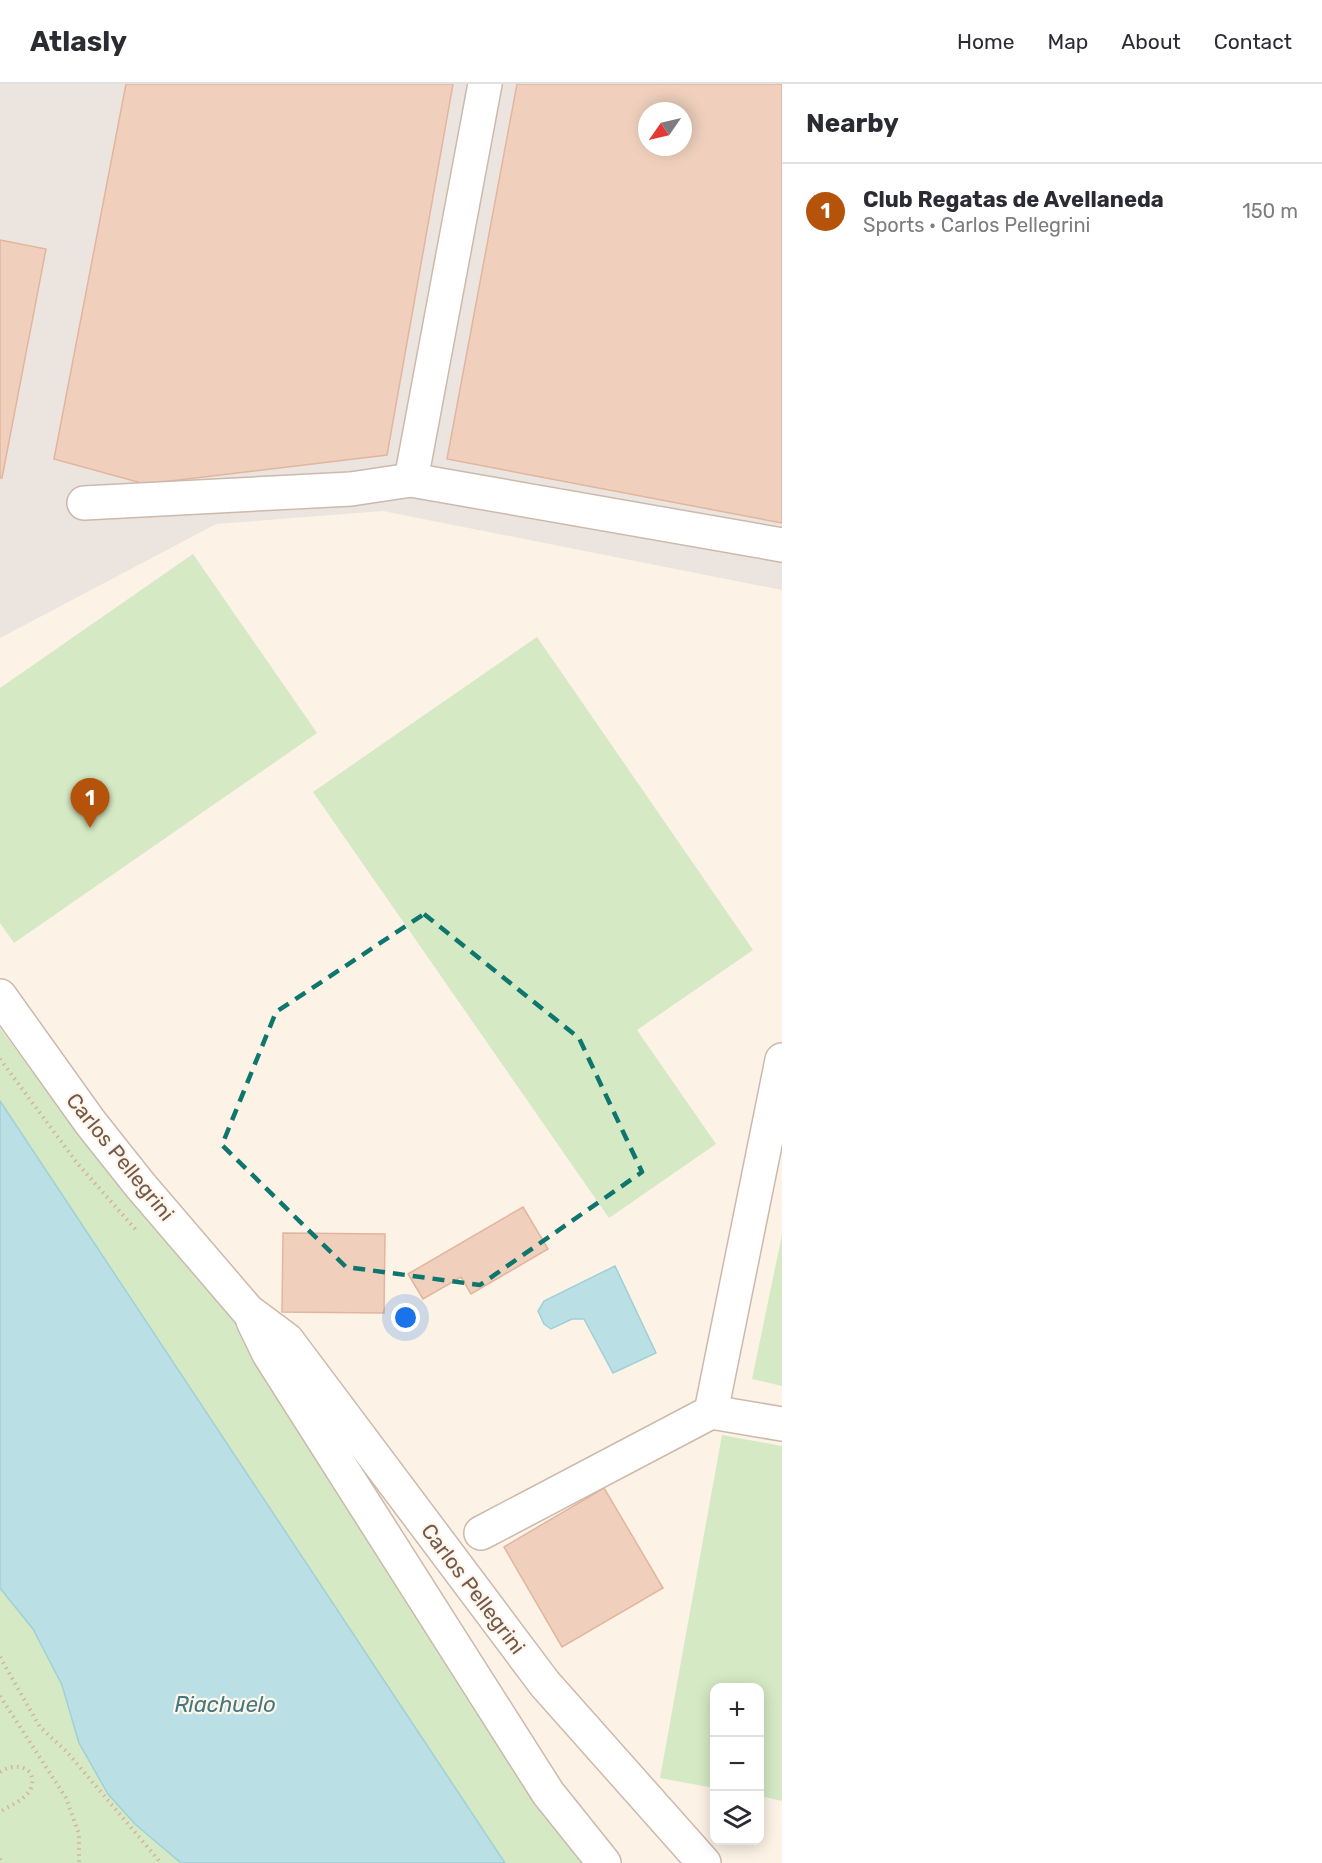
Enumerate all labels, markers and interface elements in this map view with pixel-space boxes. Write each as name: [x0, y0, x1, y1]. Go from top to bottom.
text: Atlasly: [30, 25, 127, 58]
text: Home: [957, 29, 1014, 54]
text: Map: [1047, 29, 1088, 54]
text: About: [1121, 29, 1181, 54]
text: Contact: [1214, 29, 1292, 54]
north arrow: [638, 102, 692, 156]
text: Nearby: [806, 108, 899, 139]
text: Club Regatas de Avellaneda: [863, 186, 1164, 213]
text: 1: [821, 199, 830, 223]
text: 150 m: [1242, 199, 1298, 223]
text: Sports · Carlos Pellegrini: [863, 213, 1090, 237]
pin: 1: [70, 778, 110, 828]
street label: Carlos Pellegrini: [61, 1088, 180, 1226]
your location: [391, 1303, 420, 1332]
street label: Carlos Pellegrini: [416, 1518, 531, 1659]
map controls: [710, 1683, 764, 1845]
button: +: [710, 1683, 764, 1737]
water label: Riachuelo: [174, 1691, 276, 1718]
button: −: [710, 1737, 764, 1791]
button: layers: [710, 1791, 764, 1845]

